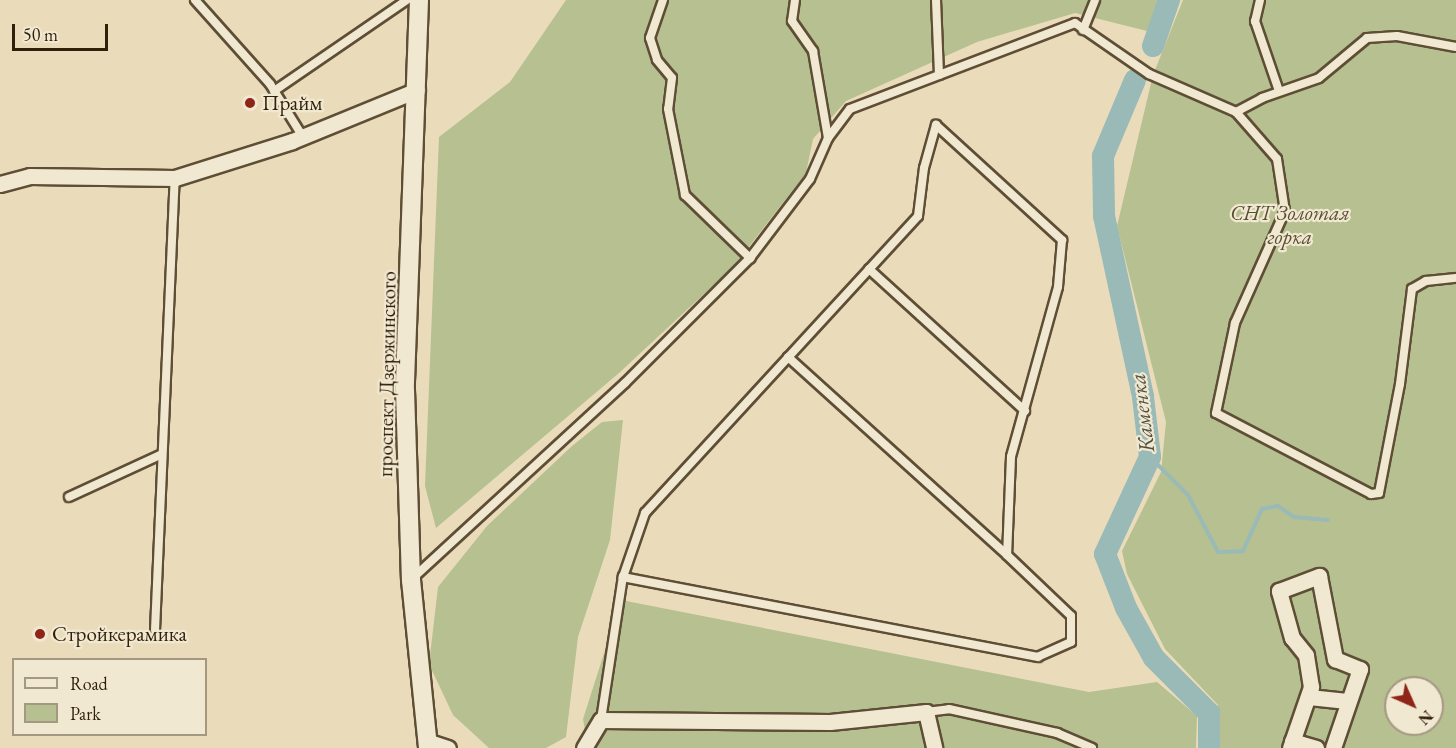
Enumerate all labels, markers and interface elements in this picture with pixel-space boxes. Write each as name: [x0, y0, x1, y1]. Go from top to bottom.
scale bar: [15, 12, 111, 50]
text: 50 m: [23, 23, 58, 46]
place label: Прайм: [262, 90, 322, 116]
marker: Прайм: [243, 96, 257, 110]
park label: СНТ Золотая горка: [1230, 200, 1350, 250]
street label: проспект Дзержинского: [373, 271, 401, 477]
water label: Каменка: [1124, 372, 1160, 454]
place label: Стройкерамика: [52, 621, 187, 647]
marker: Стройкерамика: [33, 627, 47, 641]
legend: [12, 658, 207, 736]
text: Road: [70, 672, 108, 695]
north arrow: [1384, 676, 1444, 736]
text: Park: [70, 702, 101, 725]
text: N: [1414, 706, 1438, 730]

